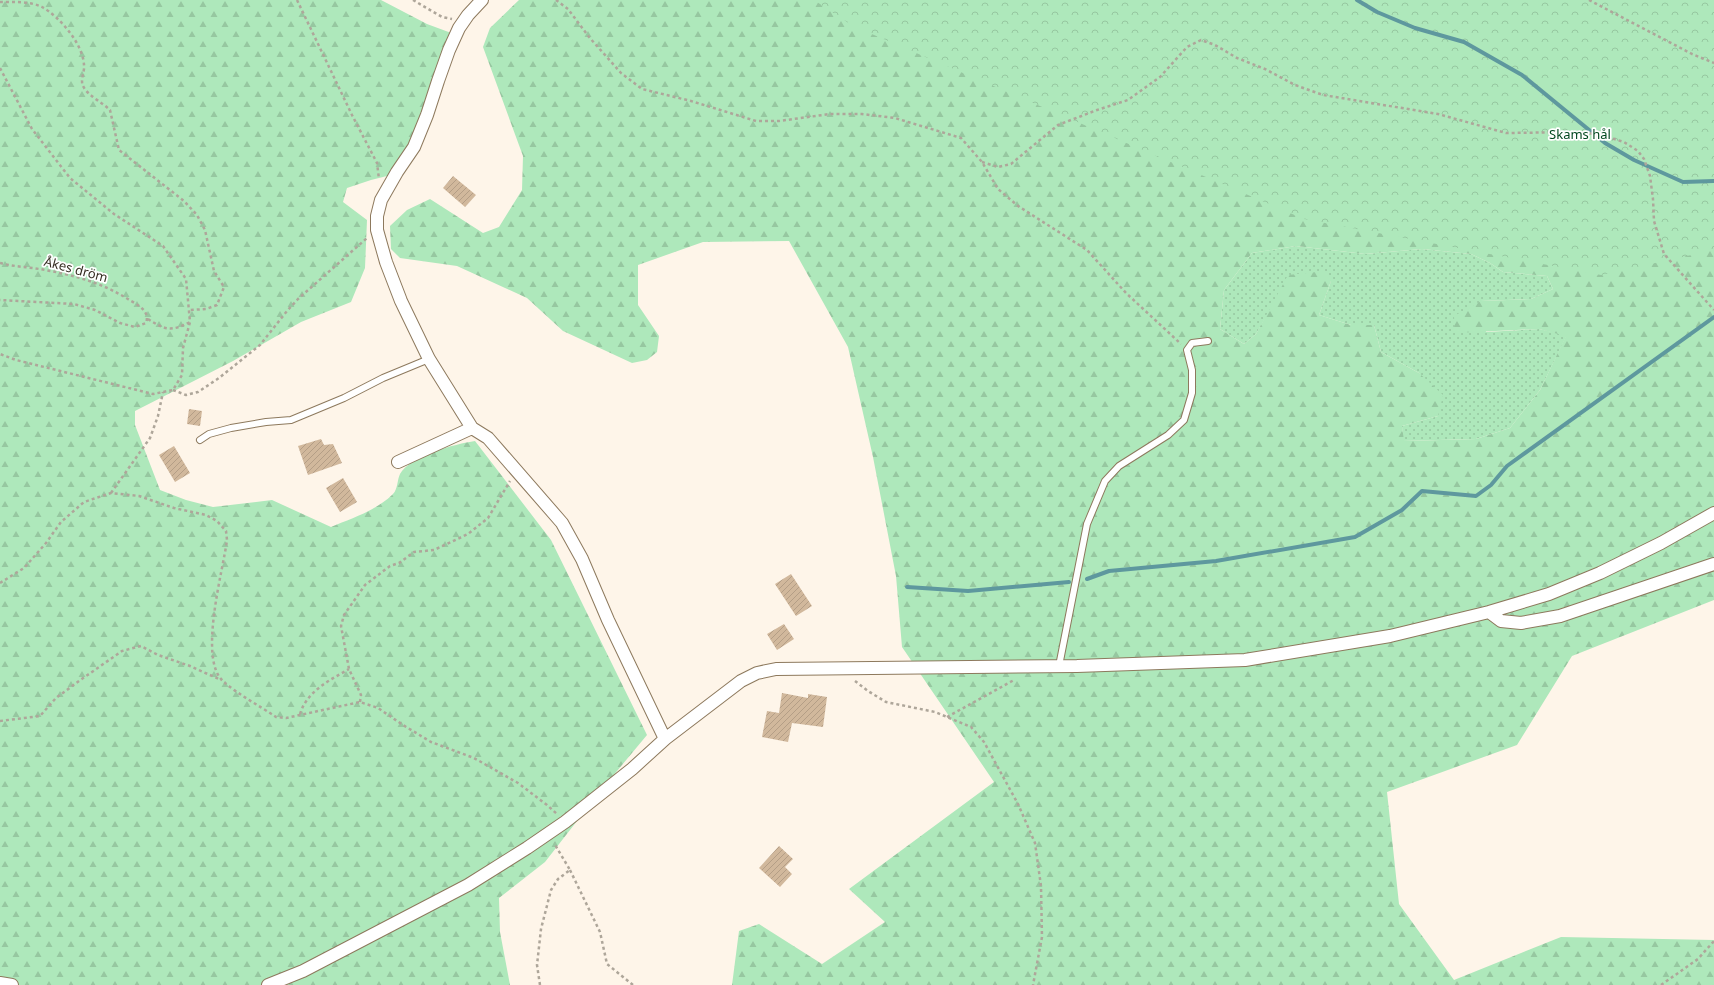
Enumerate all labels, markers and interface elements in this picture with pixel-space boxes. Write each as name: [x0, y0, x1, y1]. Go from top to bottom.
park label: Skams hål: [1549, 125, 1611, 143]
street label: Åkes dröm: [42, 252, 110, 286]

